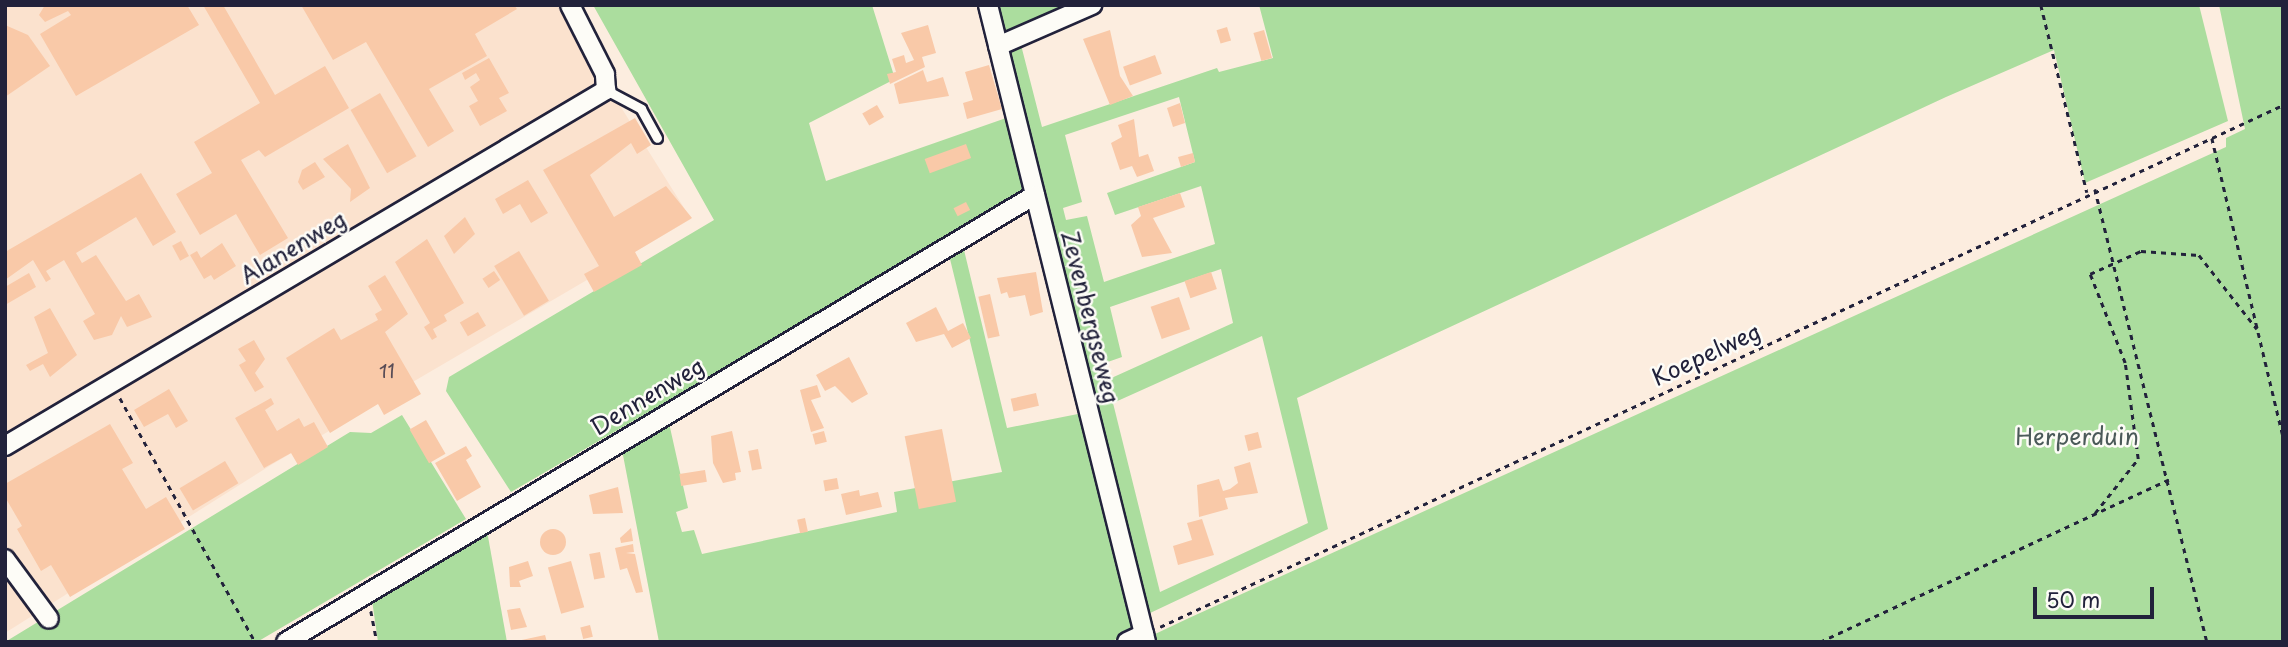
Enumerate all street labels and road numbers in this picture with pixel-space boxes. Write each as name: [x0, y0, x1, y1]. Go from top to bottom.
street label: Alanenweg: [235, 205, 351, 289]
street label: Zevenbergseweg: [1056, 228, 1126, 406]
street label: Koepelweg: [1647, 317, 1765, 391]
street label: Dennenweg: [585, 351, 709, 441]

